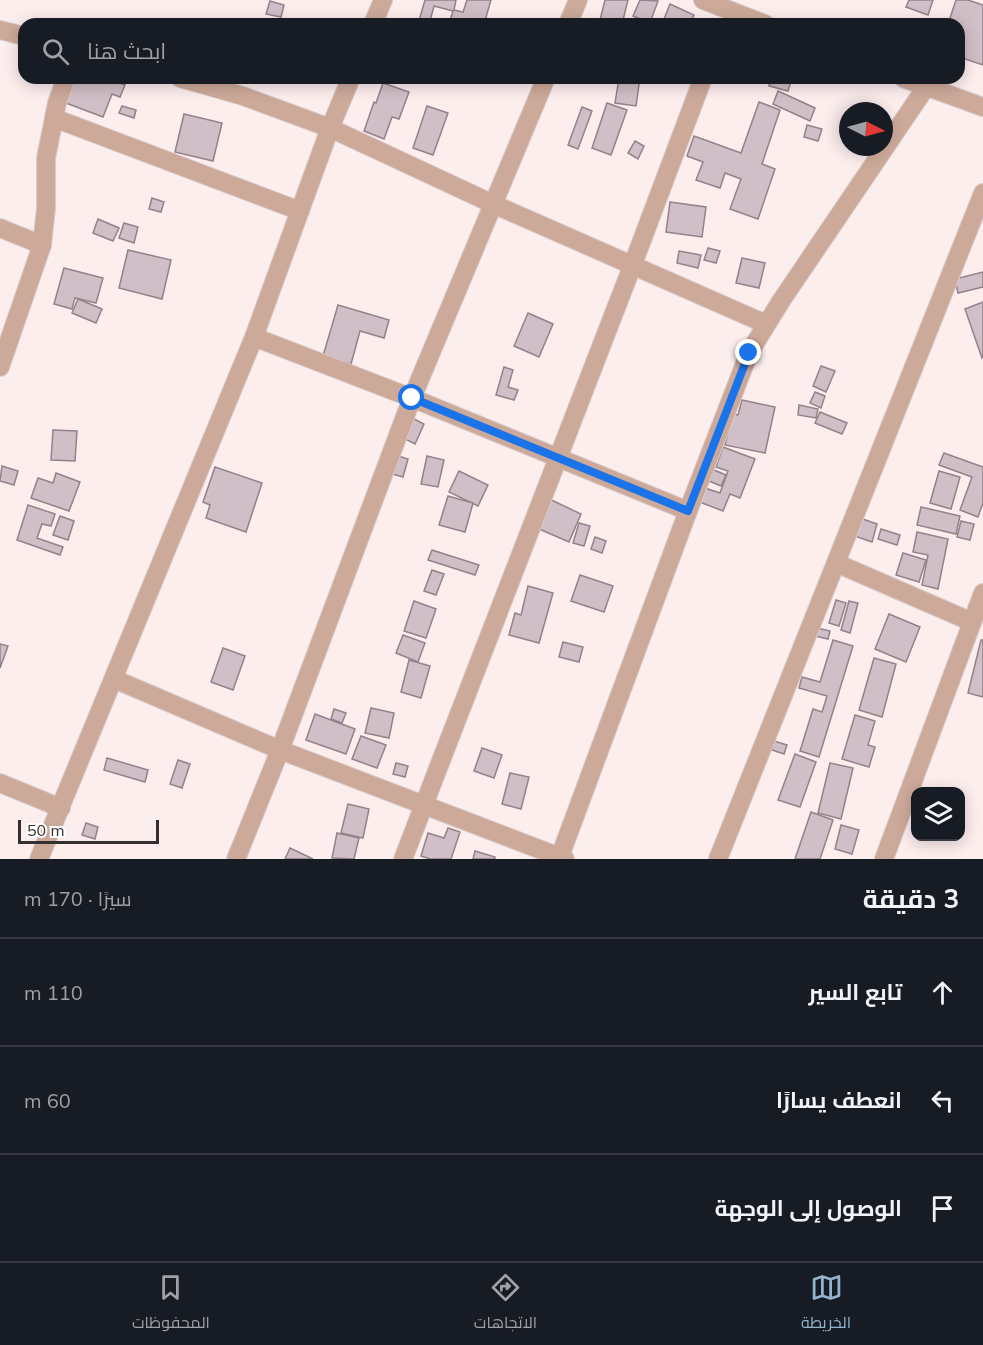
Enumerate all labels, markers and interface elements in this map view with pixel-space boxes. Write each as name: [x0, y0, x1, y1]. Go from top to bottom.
search box: [18, 18, 965, 84]
icon: search: [39, 35, 72, 68]
text: ابحث هنا: [87, 37, 166, 65]
north arrow: [839, 102, 893, 156]
route end: [735, 339, 761, 365]
route start: [398, 384, 424, 410]
map controls: [911, 787, 965, 841]
button: layers: [911, 787, 965, 841]
scale bar: [18, 817, 159, 844]
text: 50 m: [27, 820, 64, 840]
text: 3 دقيقة: [863, 882, 959, 915]
text: سيرًا · 170 m: [24, 886, 132, 911]
icon: ahead: [926, 976, 959, 1009]
text: تابع السير: [808, 978, 902, 1006]
text: 110 m: [24, 980, 83, 1005]
icon: left: [926, 1084, 959, 1117]
text: انعطف يسارًا: [776, 1086, 902, 1114]
text: 60 m: [24, 1088, 71, 1113]
icon: arrive: [926, 1192, 959, 1225]
text: الوصول إلى الوجهة: [715, 1194, 902, 1222]
tab: المحفوظات: [132, 1271, 210, 1337]
tab: الاتجاهات: [474, 1271, 537, 1337]
tab: الخريطة: [801, 1271, 851, 1337]

